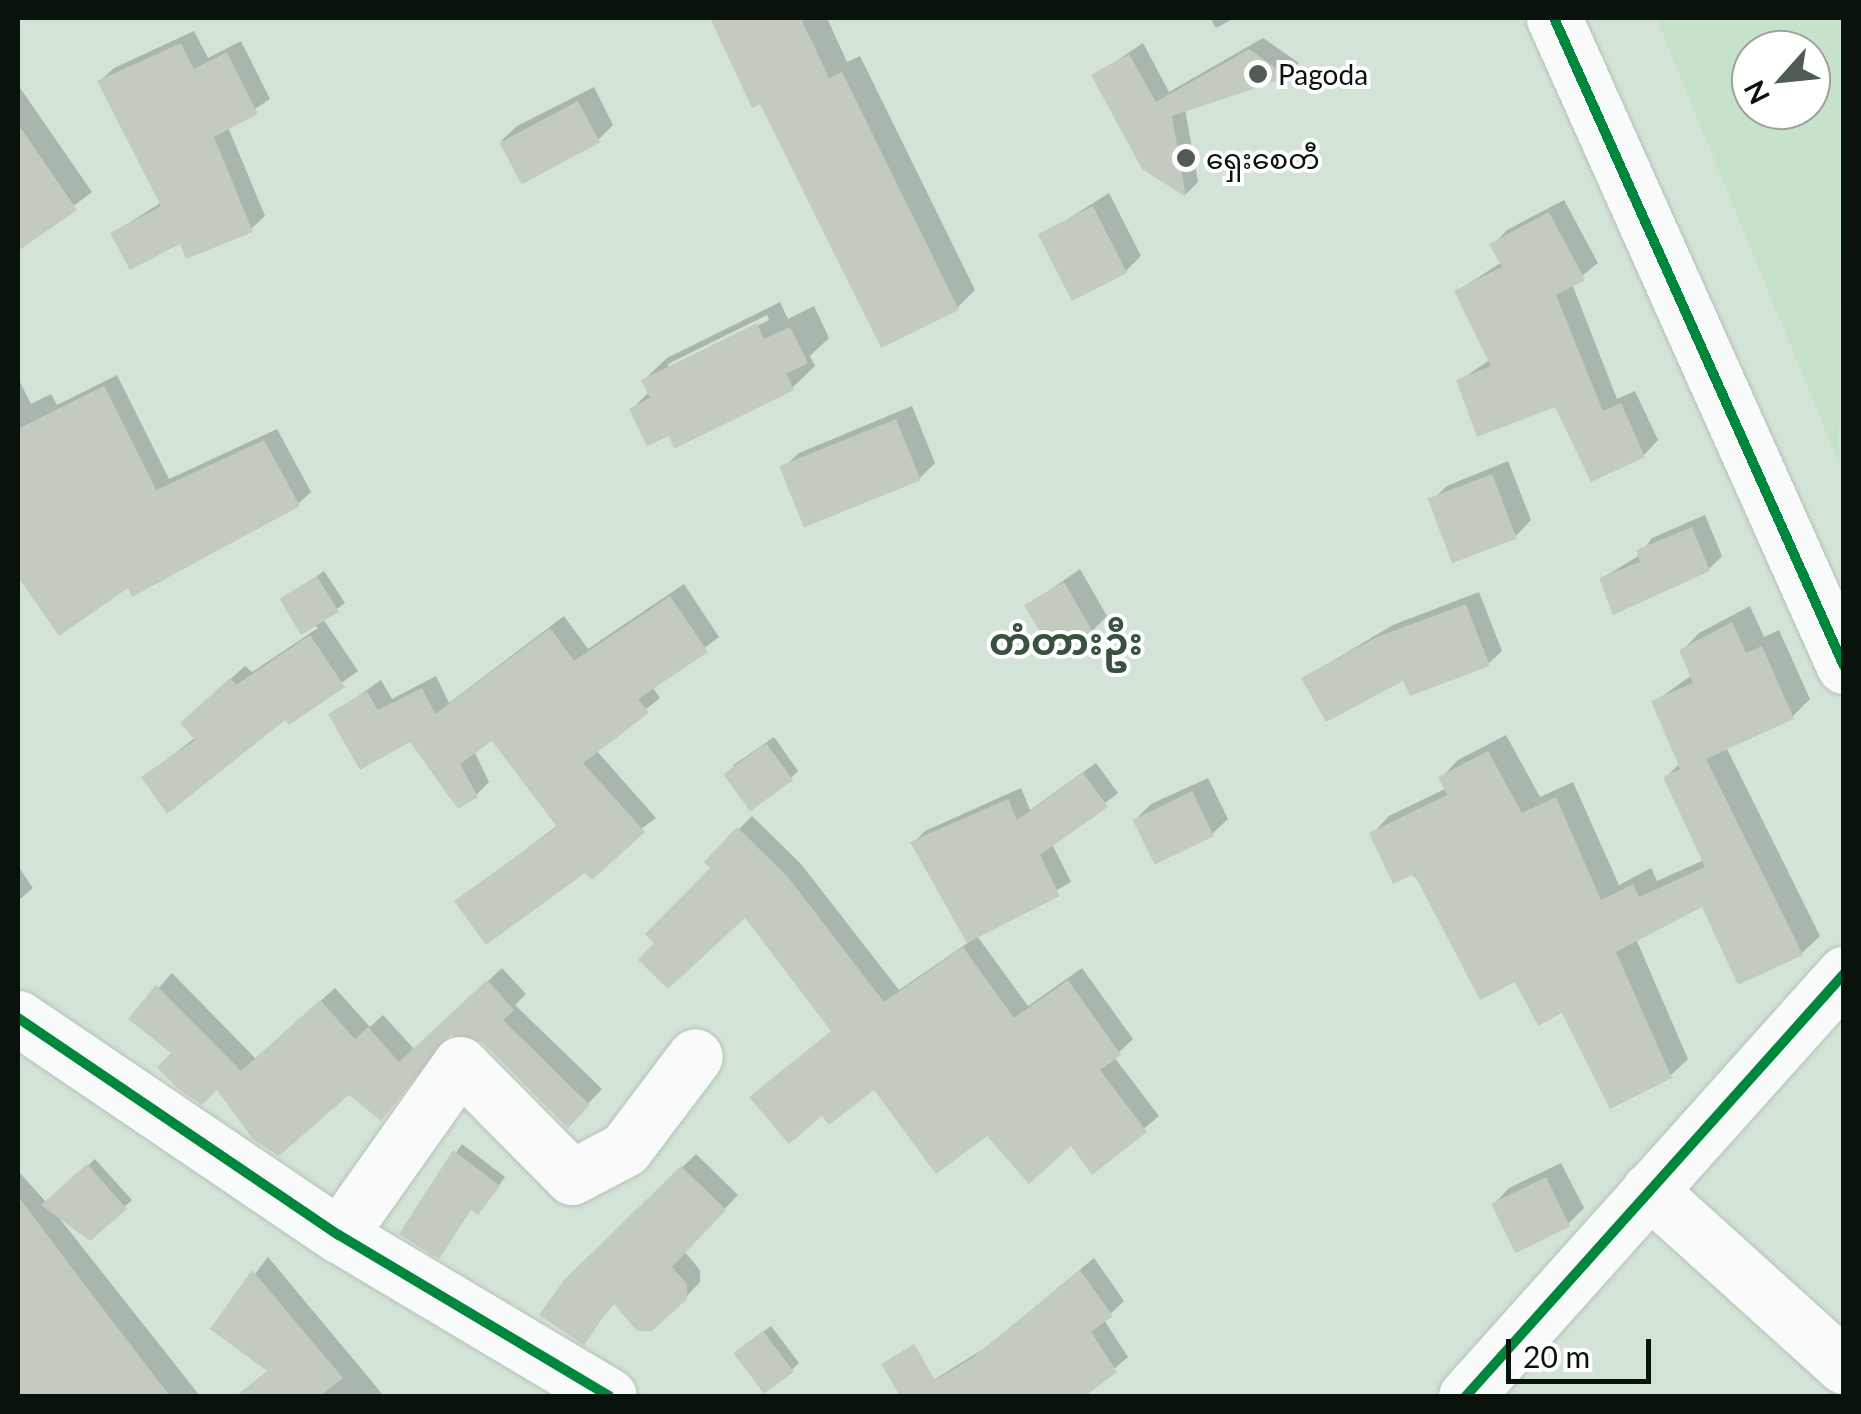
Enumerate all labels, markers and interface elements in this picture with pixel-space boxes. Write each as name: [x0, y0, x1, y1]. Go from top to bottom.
north arrow: [1731, 30, 1831, 130]
place label: Pagoda: [1278, 57, 1368, 91]
marker: Pagoda: [1247, 63, 1269, 85]
text: N: [1736, 75, 1776, 110]
place label: ရှေးစေတီ: [1206, 141, 1320, 175]
marker: ရှေးစေတီ: [1175, 147, 1197, 169]
district label: တံတားဦး: [989, 618, 1143, 664]
scale bar: [1511, 1319, 1656, 1381]
text: 20 m: [1523, 1338, 1590, 1374]

